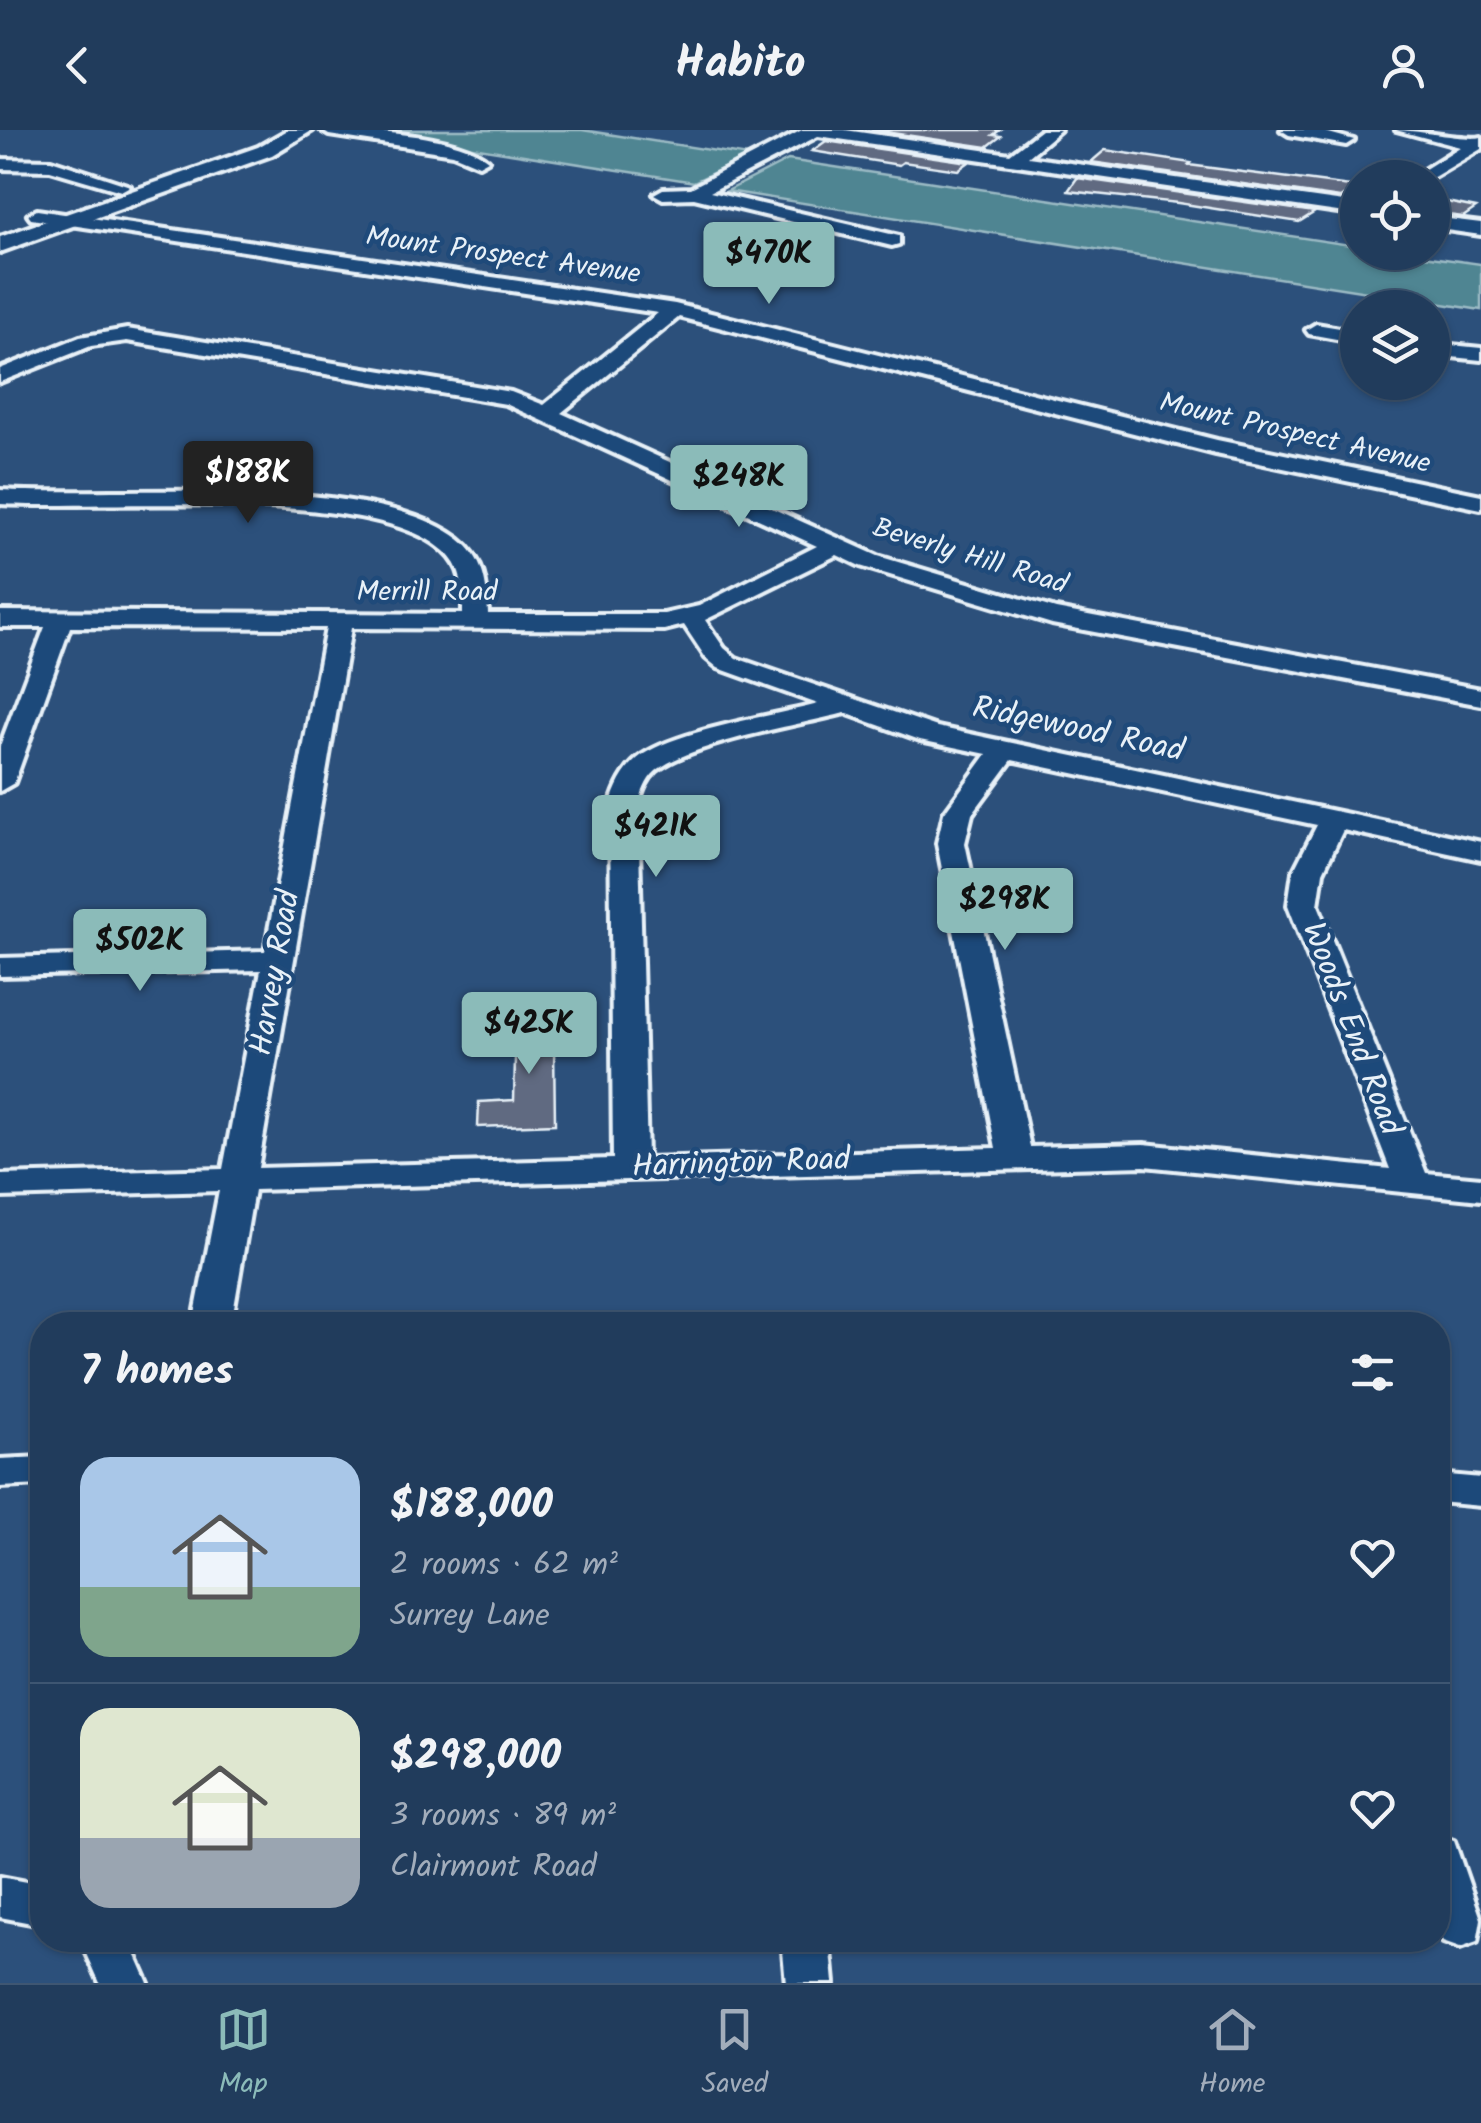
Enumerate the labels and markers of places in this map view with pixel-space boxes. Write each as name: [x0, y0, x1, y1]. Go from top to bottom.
pin: $470K: [699, 222, 839, 307]
pin: $188K: [178, 441, 318, 526]
pin: $248K: [669, 445, 809, 530]
pin: $421K: [586, 795, 726, 880]
pin: $298K: [935, 868, 1075, 953]
pin: $502K: [70, 909, 210, 994]
pin: $425K: [459, 992, 599, 1077]

